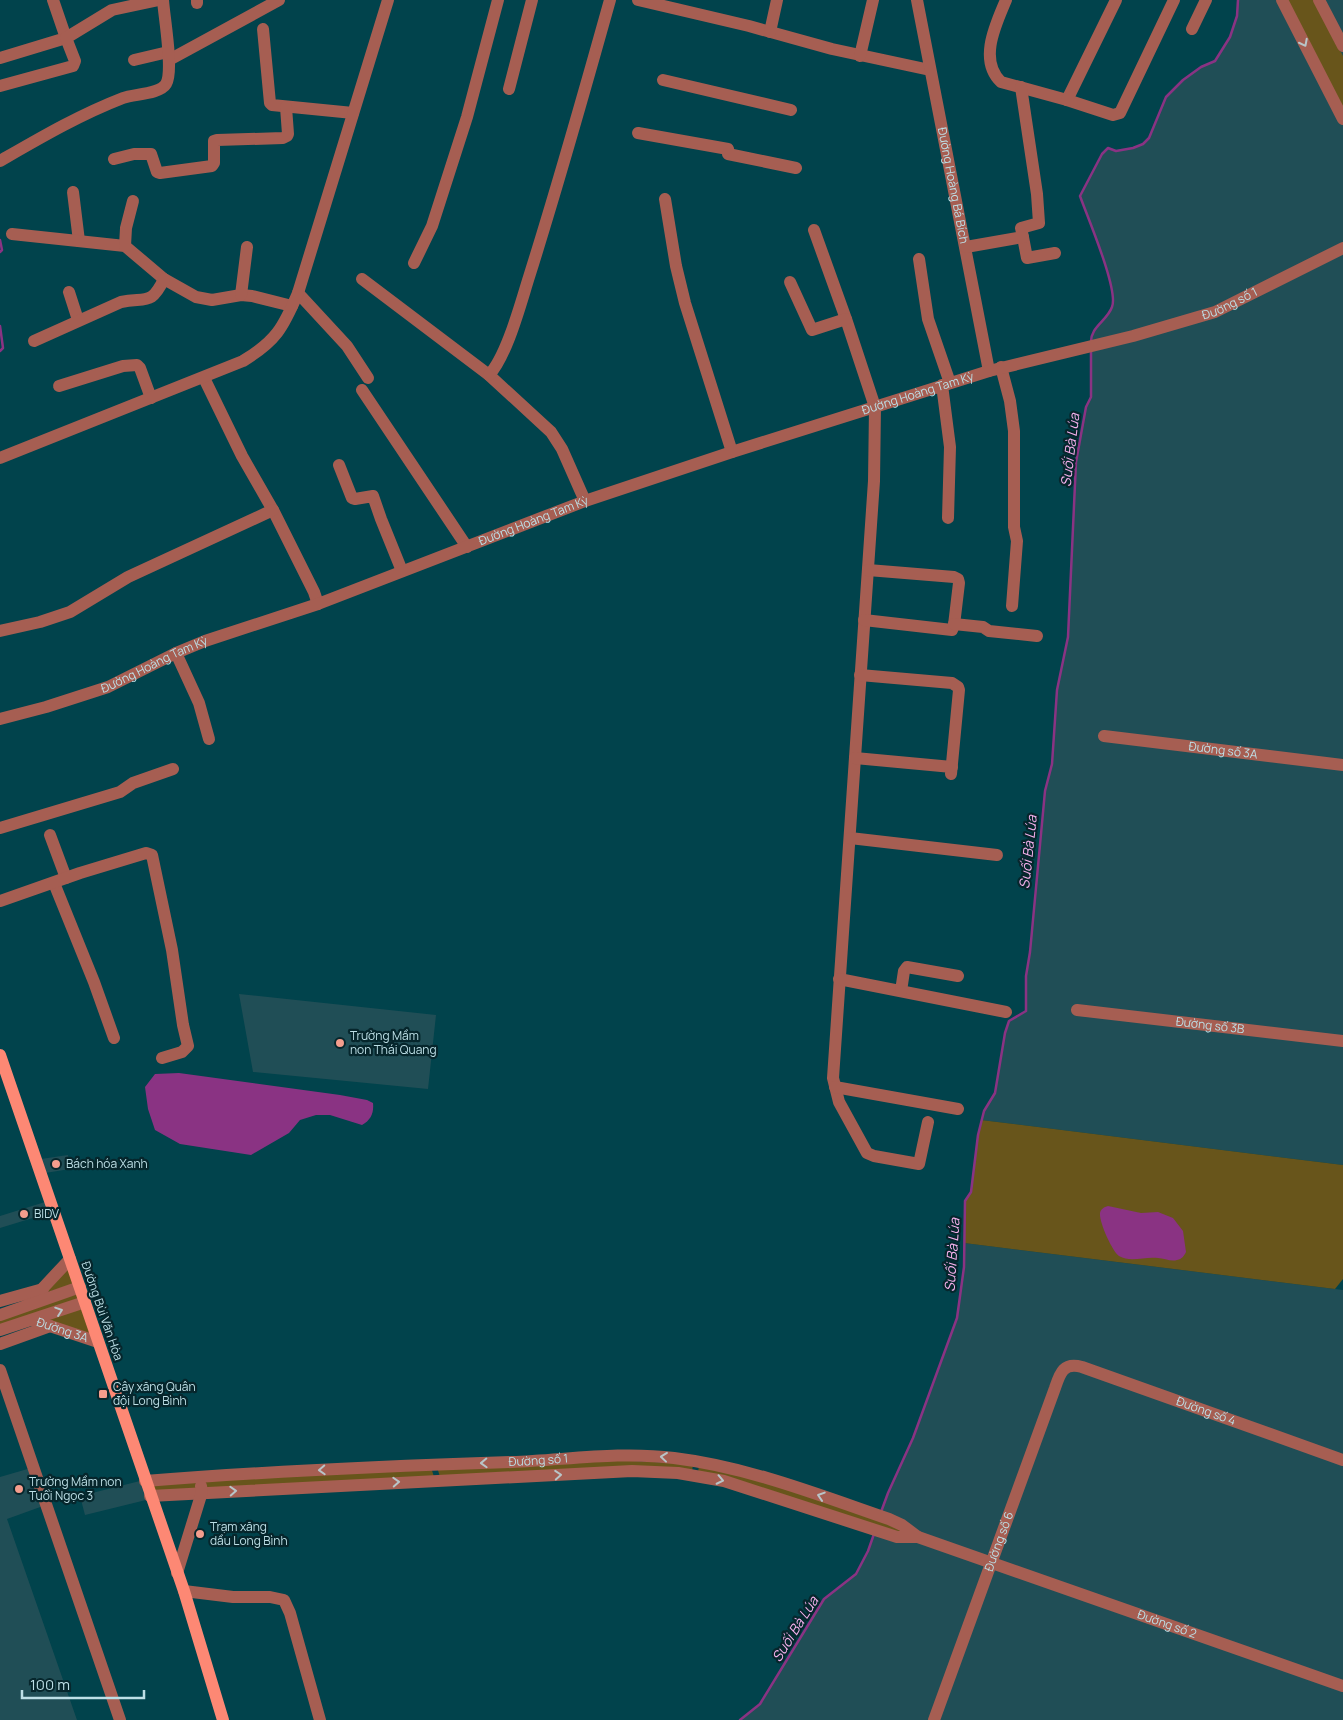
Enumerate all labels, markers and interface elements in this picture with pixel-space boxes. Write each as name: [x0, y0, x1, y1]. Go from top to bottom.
one-way arrow: [1298, 38, 1308, 47]
street label: Đường Hoàng Bá Bích: [934, 126, 973, 245]
street label: Đường số 1: [1200, 283, 1260, 323]
street label: Đường Hoàng Tam Kỳ: [860, 367, 976, 419]
water label: Suối Bà Lúa: [1056, 411, 1084, 488]
street label: Đường Hoàng Tam Kỳ: [476, 491, 591, 549]
street label: Đường Hoàng Tam Kỳ: [99, 632, 211, 697]
street label: Đường số 3A: [1188, 737, 1259, 763]
water label: Suối Bà Lúa: [1014, 813, 1041, 890]
street label: Đường số 3B: [1175, 1013, 1245, 1037]
place label: Trường Mầm non Thái Quang: [350, 1027, 437, 1058]
marker: Trường Mầm non Thái Quang: [334, 1037, 346, 1049]
place label: Bách hóa Xanh: [66, 1155, 148, 1172]
marker: Bách hóa Xanh: [50, 1158, 62, 1170]
place label: BIDV: [34, 1205, 60, 1222]
marker: BIDV: [18, 1208, 30, 1220]
water label: Suối Bà Lúa: [939, 1216, 964, 1292]
street label: Đường Bùi Văn Hòa: [78, 1259, 127, 1363]
one-way arrow: [54, 1306, 63, 1316]
street label: Đường 3A: [35, 1313, 91, 1346]
place label: Cây xăng Quân đội Long Bình: [113, 1378, 196, 1409]
marker: Cây xăng Quân đội Long Bình: [97, 1388, 109, 1400]
street label: Đường số 4: [1174, 1392, 1238, 1429]
street label: Đường số 1: [508, 1449, 569, 1470]
one-way arrow: [660, 1452, 668, 1463]
one-way arrow: [480, 1457, 488, 1468]
one-way arrow: [318, 1465, 326, 1476]
one-way arrow: [554, 1469, 562, 1480]
place label: Trường Mầm non Tuổi Ngọc 3: [29, 1473, 122, 1504]
one-way arrow: [715, 1474, 724, 1485]
one-way arrow: [392, 1477, 400, 1488]
marker: Trường Mầm non Tuổi Ngọc 3: [13, 1483, 25, 1495]
one-way arrow: [230, 1485, 238, 1496]
one-way arrow: [818, 1492, 826, 1502]
street label: Đường số 6: [980, 1509, 1017, 1574]
place label: Trạm xăng dầu Long Bình: [210, 1518, 288, 1549]
marker: Trạm xăng dầu Long Bình: [194, 1528, 206, 1540]
water label: Suối Bà Lúa: [767, 1591, 823, 1665]
street label: Đường số 2: [1135, 1606, 1199, 1642]
scale bar: [22, 1668, 145, 1700]
text: 100 m: [30, 1674, 70, 1695]

